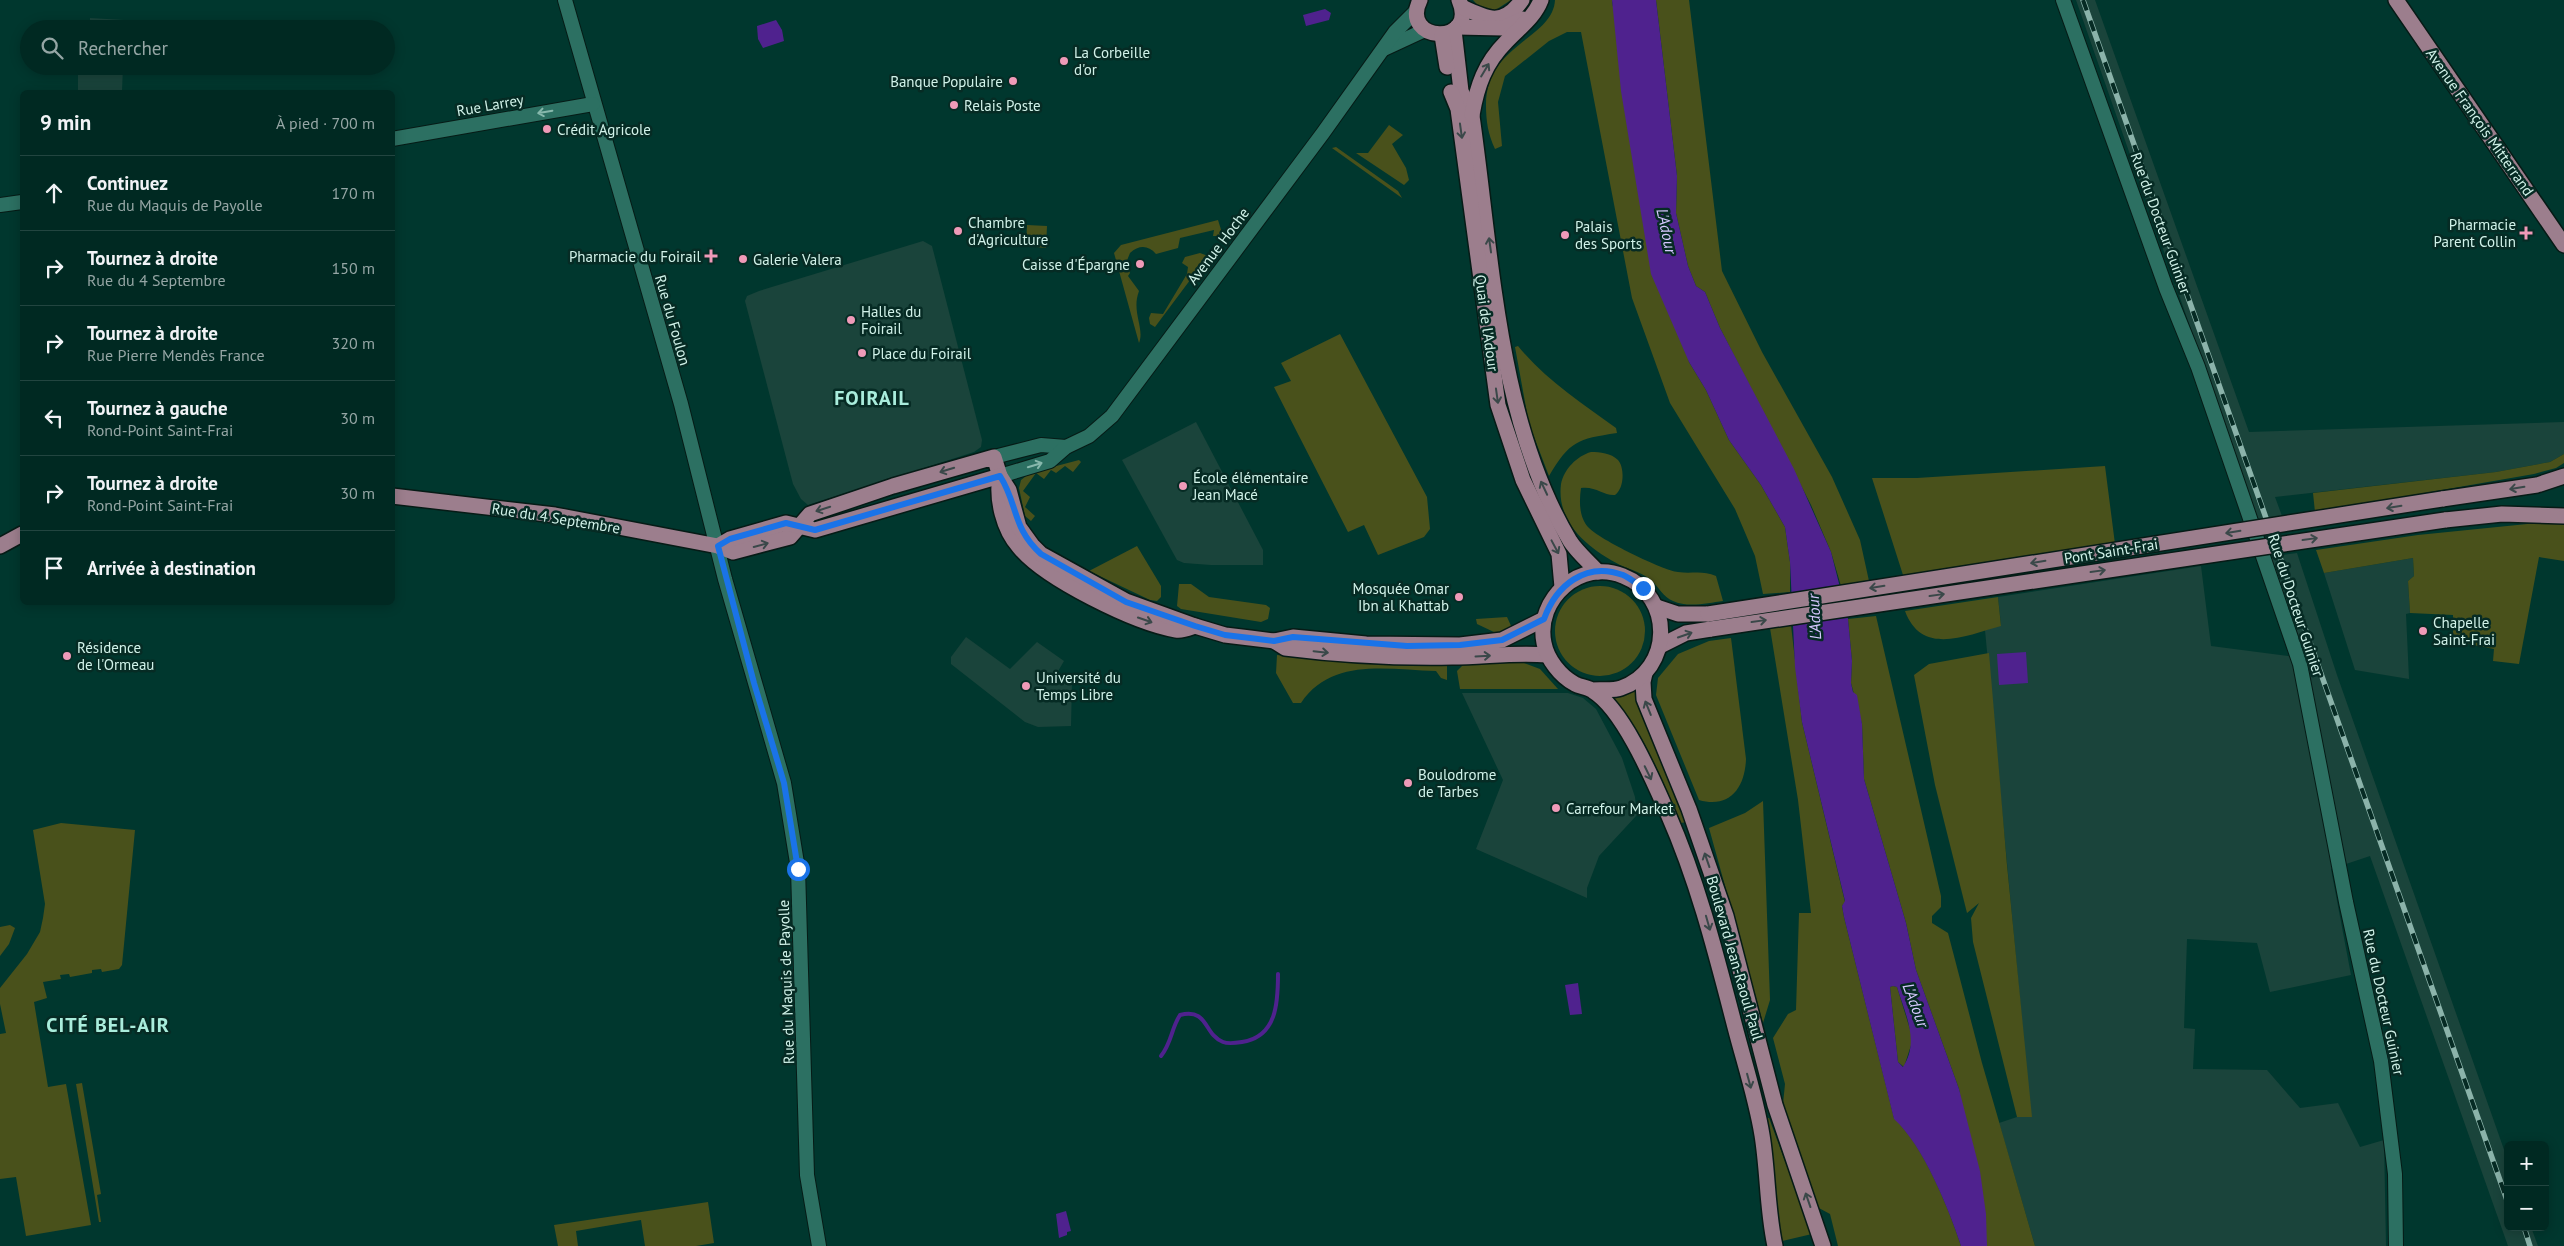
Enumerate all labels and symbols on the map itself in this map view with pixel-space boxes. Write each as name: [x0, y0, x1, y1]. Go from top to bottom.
place label: La Corbeille d'or: [1074, 43, 1150, 79]
street label: Avenue François Mitterrand: [2422, 45, 2538, 199]
marker: La Corbeille d'or: [1058, 55, 1070, 67]
one-way arrow: [1480, 63, 1490, 77]
place label: Banque Populaire: [890, 72, 1003, 91]
marker: Banque Populaire: [1007, 75, 1019, 87]
street label: Rue Larrey: [455, 90, 525, 120]
place label: Relais Poste: [964, 96, 1041, 115]
marker: Relais Poste: [948, 99, 960, 111]
one-way arrow: [537, 107, 553, 117]
place label: Crédit Agricole: [557, 120, 651, 139]
marker: Crédit Agricole: [541, 123, 553, 135]
one-way arrow: [1456, 123, 1466, 139]
street label: Rue du Docteur Guinier: [2127, 150, 2195, 296]
street label: Avenue Hoche: [1183, 204, 1253, 288]
water label: L'Adour: [1652, 207, 1682, 257]
place label: Chambre d'Agriculture: [968, 213, 1048, 249]
place label: Pharmacie Parent Collin: [2434, 215, 2516, 251]
place label: Palais des Sports: [1575, 217, 1642, 253]
marker: Chambre d'Agriculture: [952, 225, 964, 237]
marker: Pharmacie Parent Collin: [2520, 227, 2532, 239]
marker: Palais des Sports: [1559, 229, 1571, 241]
one-way arrow: [1484, 237, 1494, 253]
place label: Pharmacie du Foirail: [569, 247, 702, 266]
marker: Pharmacie du Foirail: [705, 250, 717, 262]
place label: Galerie Valera: [753, 250, 842, 269]
marker: Galerie Valera: [737, 253, 749, 265]
place label: Caisse d'Épargne: [1022, 255, 1130, 274]
marker: Caisse d'Épargne: [1134, 258, 1146, 270]
street label: Rue du Foulon: [651, 273, 695, 367]
street label: Quai de l'Adour: [1471, 273, 1503, 373]
place label: Halles du Foirail: [861, 302, 921, 338]
marker: Halles du Foirail: [845, 314, 857, 326]
place label: Place du Foirail: [872, 344, 972, 363]
marker: Place du Foirail: [856, 347, 868, 359]
district label: FOIRAIL: [834, 385, 910, 411]
one-way arrow: [1492, 388, 1502, 404]
one-way arrow: [1026, 460, 1042, 470]
one-way arrow: [939, 466, 955, 476]
place label: École élémentaire Jean Macé: [1192, 468, 1308, 504]
marker: École élémentaire Jean Macé: [1177, 480, 1189, 492]
one-way arrow: [1538, 481, 1548, 496]
one-way arrow: [2509, 483, 2525, 493]
street label: Rue du 4 Septembre: [490, 498, 622, 538]
one-way arrow: [2386, 502, 2402, 512]
one-way arrow: [816, 505, 832, 514]
one-way arrow: [2225, 527, 2241, 537]
street label: Rue du Docteur Guinier: [2264, 531, 2328, 679]
street label: Pont Saint-Frai: [2063, 534, 2159, 568]
one-way arrow: [2302, 534, 2318, 544]
one-way arrow: [752, 540, 768, 549]
one-way arrow: [1550, 540, 1560, 555]
one-way arrow: [2030, 558, 2046, 568]
one-way arrow: [2089, 566, 2105, 576]
route end: [1632, 577, 1655, 600]
place label: Mosquée Omar Ibn al Khattab: [1353, 579, 1449, 615]
one-way arrow: [1870, 583, 1886, 593]
one-way arrow: [1929, 590, 1945, 600]
marker: Mosquée Omar Ibn al Khattab: [1453, 591, 1465, 603]
water label: L'Adour: [1803, 592, 1825, 640]
place label: Chapelle Saint-Frai: [2433, 613, 2495, 649]
one-way arrow: [1137, 616, 1153, 625]
one-way arrow: [1751, 616, 1767, 626]
marker: Chapelle Saint-Frai: [2417, 625, 2429, 637]
one-way arrow: [1677, 630, 1692, 639]
place label: Résidence de l'Ormeau: [77, 638, 154, 674]
one-way arrow: [1312, 647, 1328, 657]
marker: Résidence de l'Ormeau: [61, 650, 73, 662]
one-way arrow: [1475, 651, 1491, 660]
place label: Université du Temps Libre: [1036, 668, 1121, 704]
marker: Université du Temps Libre: [1020, 680, 1032, 692]
one-way arrow: [1642, 701, 1652, 716]
place label: Boulodrome de Tarbes: [1418, 765, 1496, 801]
one-way arrow: [1643, 765, 1653, 780]
marker: Boulodrome de Tarbes: [1402, 777, 1414, 789]
place label: Carrefour Market: [1566, 799, 1674, 818]
marker: Carrefour Market: [1550, 802, 1562, 814]
one-way arrow: [1701, 852, 1711, 868]
route start: [787, 858, 810, 881]
street label: Boulevard Jean-Raoul Paul: [1702, 874, 1768, 1043]
street label: Rue du Maquis de Payolle: [774, 899, 798, 1065]
one-way arrow: [1704, 915, 1714, 931]
street label: Rue du Docteur Guinier: [2359, 927, 2409, 1077]
water label: L'Adour: [1898, 980, 1934, 1032]
district label: CITÉ BEL-AIR: [46, 1012, 170, 1038]
one-way arrow: [1745, 1072, 1754, 1088]
one-way arrow: [1803, 1192, 1812, 1208]

